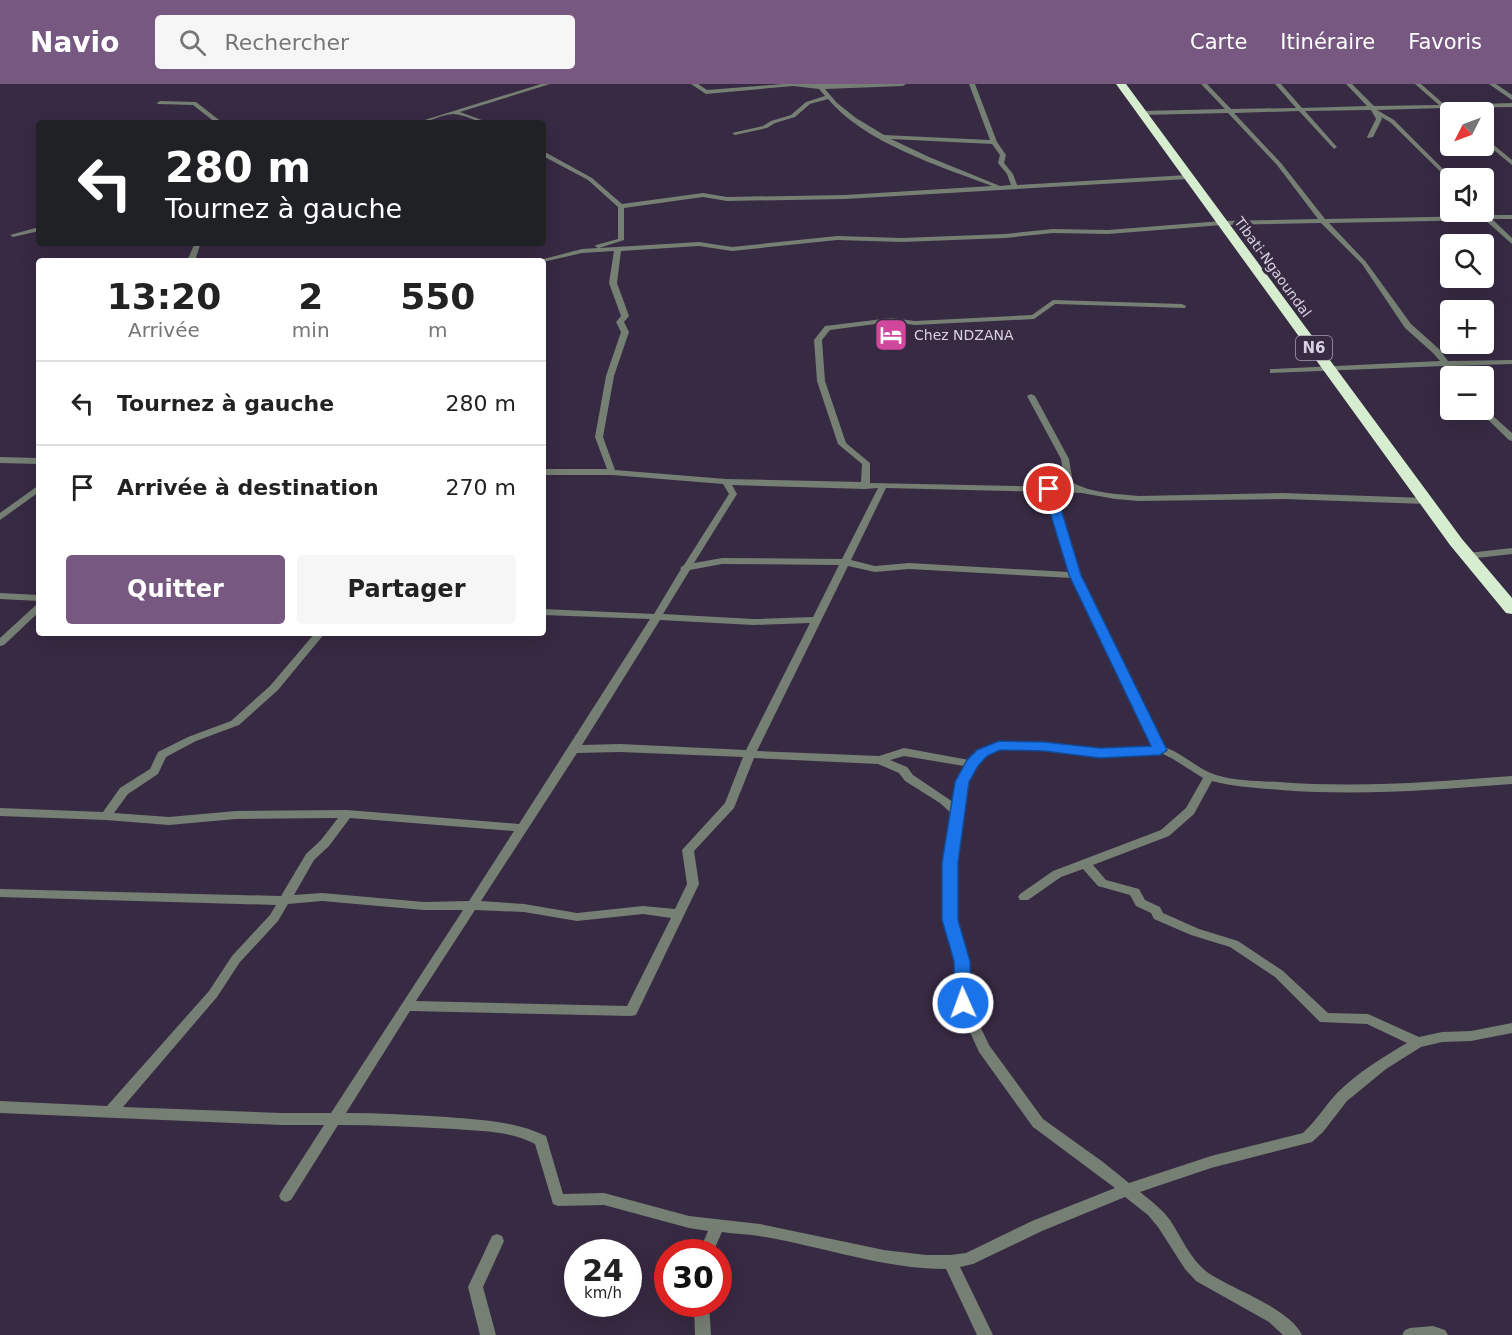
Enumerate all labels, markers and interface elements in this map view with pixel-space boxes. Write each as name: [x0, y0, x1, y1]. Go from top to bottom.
search box: [155, 15, 575, 69]
text: Navio: [30, 26, 119, 59]
icon: search: [176, 26, 209, 59]
text: Rechercher: [224, 30, 349, 55]
text: Carte: [1190, 30, 1247, 54]
text: Itinéraire: [1280, 30, 1375, 54]
text: Favoris: [1408, 30, 1482, 54]
north arrow: [1440, 102, 1494, 156]
map controls: [1440, 102, 1494, 420]
text: 280 m: [165, 143, 311, 192]
icon: left: [66, 144, 144, 222]
button: sound: [1440, 168, 1494, 222]
text: Tournez à gauche: [165, 193, 402, 224]
street label: Tibati-Ngaoundal: [1231, 213, 1315, 320]
button: search: [1440, 234, 1494, 288]
text: 13:20: [107, 276, 221, 317]
text: 2: [298, 276, 323, 317]
text: 550: [400, 276, 475, 317]
button: +: [1440, 300, 1494, 354]
hotel icon: Chez NDZANA: [873, 317, 909, 353]
text: Arrivée: [128, 318, 200, 342]
text: min: [292, 318, 330, 342]
text: m: [428, 318, 448, 342]
place label: Chez NDZANA: [914, 327, 1014, 343]
road number: N6: [1296, 336, 1332, 360]
button: −: [1440, 366, 1494, 420]
icon: left: [66, 387, 99, 420]
text: Tournez à gauche: [117, 391, 334, 416]
text: 280 m: [446, 391, 516, 416]
pin: [1023, 463, 1074, 514]
icon: arrive: [66, 471, 99, 504]
icon: arrive: [1032, 472, 1065, 505]
text: Arrivée à destination: [117, 475, 379, 500]
text: 270 m: [446, 475, 516, 500]
button: Quitter: [66, 555, 285, 624]
button: Partager: [297, 555, 516, 624]
position arrow: [931, 971, 995, 1035]
speed limit sign: 30: [654, 1239, 732, 1317]
text: 24: [582, 1253, 624, 1288]
text: km/h: [584, 1284, 622, 1302]

